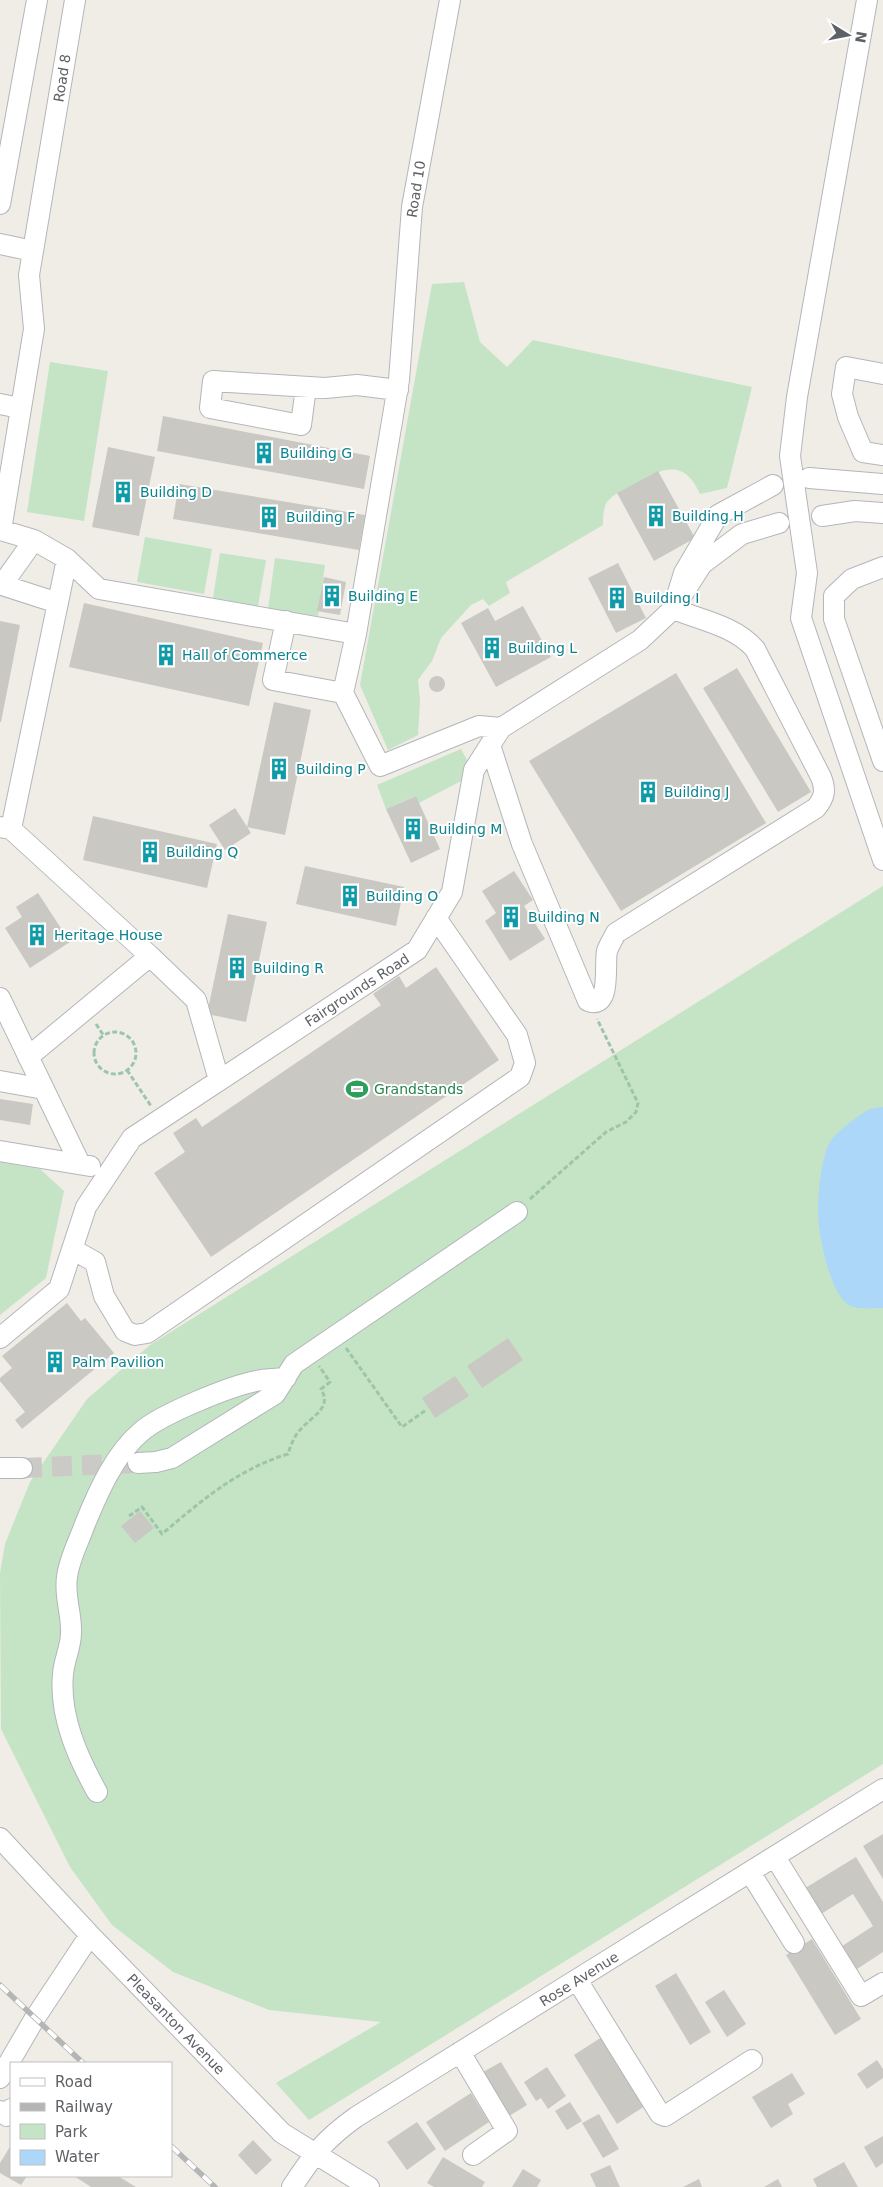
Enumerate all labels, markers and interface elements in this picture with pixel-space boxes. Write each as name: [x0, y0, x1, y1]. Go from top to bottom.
north arrow: [823, 10, 873, 60]
text: N: [852, 30, 870, 44]
street label: Road 8: [50, 53, 74, 103]
street label: Road 10: [404, 159, 428, 219]
building icon: Building G: [251, 440, 277, 466]
place label: Building G: [280, 445, 352, 461]
building icon: Building D: [110, 479, 136, 505]
place label: Building D: [140, 484, 212, 500]
building icon: Building H: [643, 503, 669, 529]
building icon: Building F: [256, 504, 282, 530]
place label: Building H: [672, 508, 744, 524]
place label: Building F: [286, 509, 355, 525]
building icon: Building E: [319, 583, 345, 609]
building icon: Building I: [604, 585, 630, 611]
place label: Building E: [348, 588, 418, 604]
place label: Building I: [634, 590, 699, 606]
building icon: Building L: [479, 635, 505, 661]
place label: Building L: [508, 640, 577, 656]
building icon: Hall of Commerce: [153, 642, 179, 668]
place label: Hall of Commerce: [182, 647, 307, 663]
building icon: Building P: [266, 756, 292, 782]
place label: Building P: [296, 761, 366, 777]
building icon: Building J: [635, 779, 661, 805]
place label: Building J: [664, 784, 729, 800]
building icon: Building M: [400, 816, 426, 842]
place label: Building M: [429, 821, 502, 837]
building icon: Building Q: [137, 839, 163, 865]
place label: Building Q: [166, 844, 238, 860]
building icon: Building O: [337, 883, 363, 909]
place label: Building O: [366, 888, 438, 904]
building icon: Building N: [498, 904, 524, 930]
place label: Building N: [528, 909, 600, 925]
building icon: Heritage House: [24, 922, 50, 948]
place label: Heritage House: [54, 927, 163, 943]
street label: Fairgrounds Road: [302, 950, 412, 1030]
building icon: Building R: [224, 955, 250, 981]
place label: Building R: [253, 960, 324, 976]
sports icon: Grandstands: [344, 1076, 370, 1102]
place label: Grandstands: [374, 1081, 463, 1097]
building icon: Palm Pavilion: [42, 1349, 68, 1375]
place label: Palm Pavilion: [72, 1354, 164, 1370]
street label: Rose Avenue: [537, 1948, 621, 2010]
street label: Pleasanton Avenue: [124, 1970, 228, 2078]
legend: [10, 2062, 172, 2177]
text: Road: [55, 2073, 93, 2091]
text: Railway: [55, 2098, 113, 2116]
text: Park: [55, 2123, 88, 2141]
text: Water: [55, 2148, 100, 2166]

